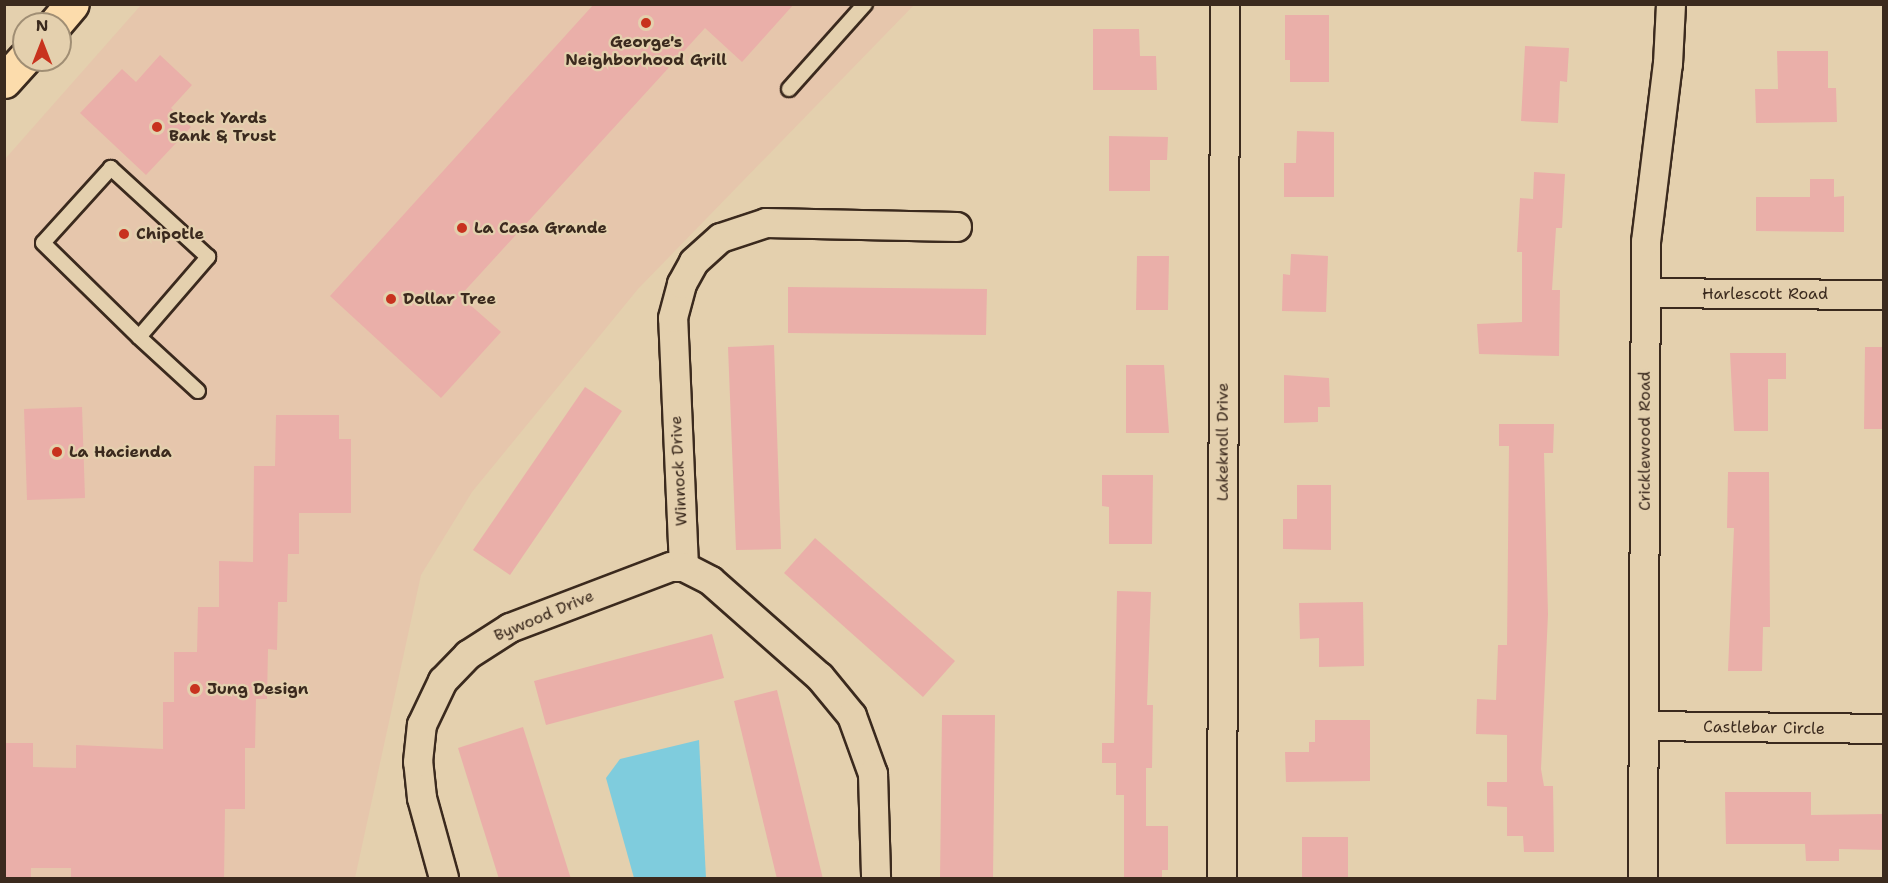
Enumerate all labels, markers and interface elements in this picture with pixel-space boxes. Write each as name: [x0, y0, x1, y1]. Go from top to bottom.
north arrow: [12, 12, 72, 72]
text: N: [36, 15, 48, 36]
marker: George's Neighborhood Grill: [639, 16, 653, 30]
place label: George's Neighborhood Grill: [565, 32, 727, 70]
place label: Stock Yards Bank & Trust: [169, 108, 276, 146]
marker: Stock Yards Bank & Trust: [150, 120, 164, 134]
place label: La Casa Grande: [474, 218, 607, 238]
marker: La Casa Grande: [455, 221, 469, 235]
place label: Chipotle: [136, 224, 204, 244]
marker: Chipotle: [117, 227, 131, 241]
street label: Harlescott Road: [1702, 284, 1828, 304]
place label: Dollar Tree: [403, 289, 496, 309]
marker: Dollar Tree: [384, 292, 398, 306]
street label: Cricklewood Road: [1635, 371, 1655, 511]
street label: Lakeknoll Drive: [1213, 383, 1233, 501]
street label: Winnock Drive: [667, 415, 691, 527]
place label: La Hacienda: [69, 442, 172, 462]
marker: La Hacienda: [50, 445, 64, 459]
street label: Bywood Drive: [491, 586, 597, 646]
place label: Jung Design: [207, 679, 308, 699]
marker: Jung Design: [188, 682, 202, 696]
street label: Castlebar Circle: [1703, 717, 1825, 739]

